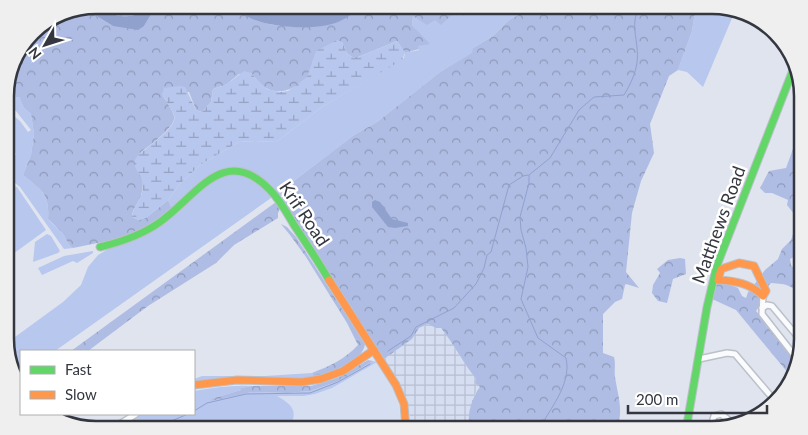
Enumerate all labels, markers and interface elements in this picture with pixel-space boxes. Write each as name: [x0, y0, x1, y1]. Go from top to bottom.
north arrow: [20, 20, 70, 70]
text: N: [25, 44, 45, 63]
street label: Matthews Road: [687, 163, 750, 286]
street label: Krif Road: [275, 177, 334, 250]
legend: [20, 350, 195, 415]
text: Fast: [65, 360, 92, 378]
scale bar: [628, 382, 767, 414]
text: Slow: [65, 385, 97, 403]
text: 200 m: [636, 390, 678, 408]

